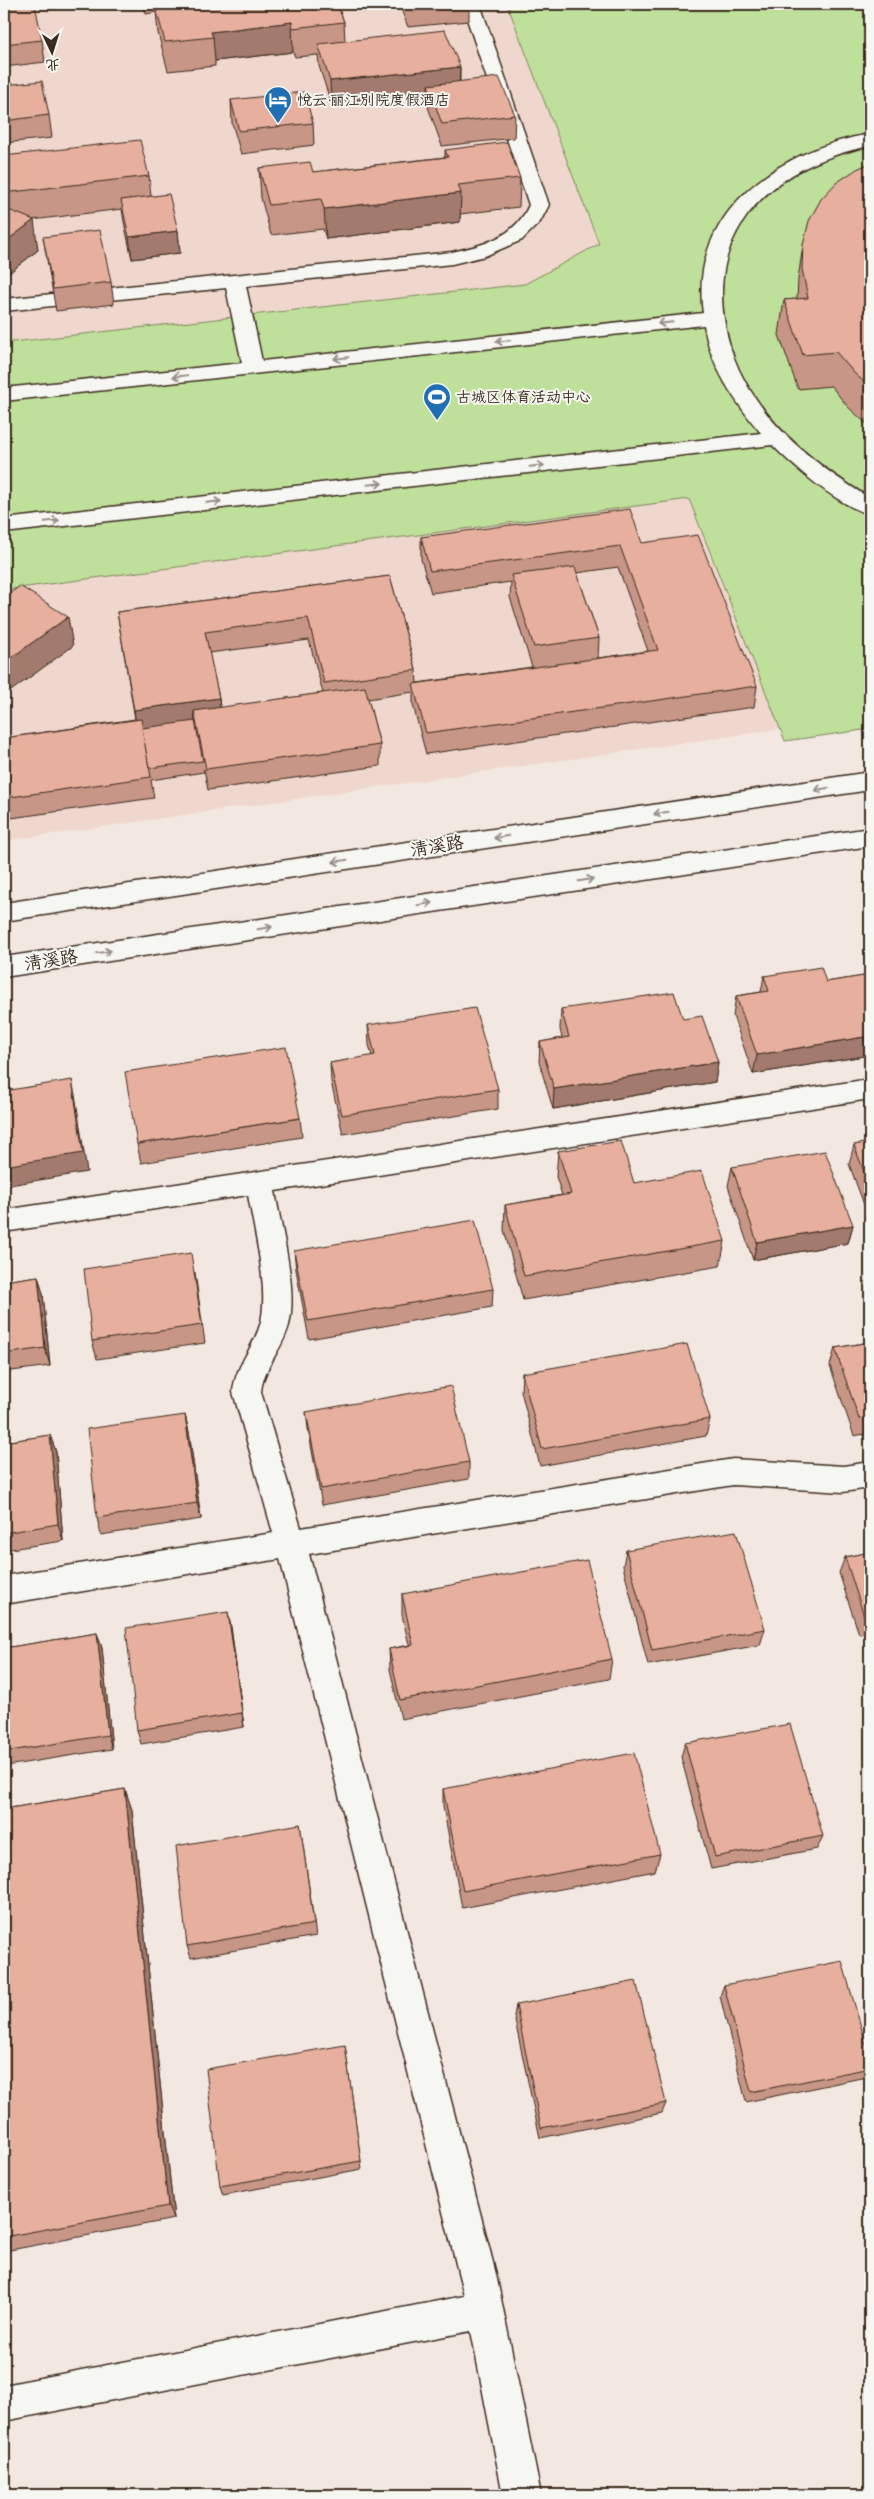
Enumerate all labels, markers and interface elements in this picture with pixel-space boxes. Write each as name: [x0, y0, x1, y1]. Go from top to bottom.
north arrow: [28, 28, 78, 78]
text: 北: [45, 56, 60, 73]
hotel icon: 悦云·丽江别院度假酒店: [263, 85, 293, 124]
place label: 悦云·丽江别院度假酒店: [297, 91, 450, 110]
one-way arrow: [657, 318, 673, 328]
one-way arrow: [495, 336, 511, 346]
one-way arrow: [334, 353, 350, 363]
one-way arrow: [172, 371, 188, 381]
sports icon: 古城区体育活动中心: [422, 382, 452, 421]
place label: 古城区体育活动中心: [456, 388, 591, 407]
one-way arrow: [528, 461, 544, 471]
one-way arrow: [367, 479, 383, 489]
one-way arrow: [205, 497, 221, 507]
one-way arrow: [44, 516, 60, 526]
one-way arrow: [814, 784, 830, 794]
one-way arrow: [654, 808, 670, 818]
street label: 清溪路: [409, 831, 465, 861]
one-way arrow: [493, 832, 509, 842]
one-way arrow: [332, 856, 348, 866]
one-way arrow: [578, 875, 594, 885]
one-way arrow: [417, 899, 433, 909]
one-way arrow: [256, 923, 272, 933]
street label: 清溪路: [23, 945, 79, 975]
one-way arrow: [96, 947, 112, 957]

